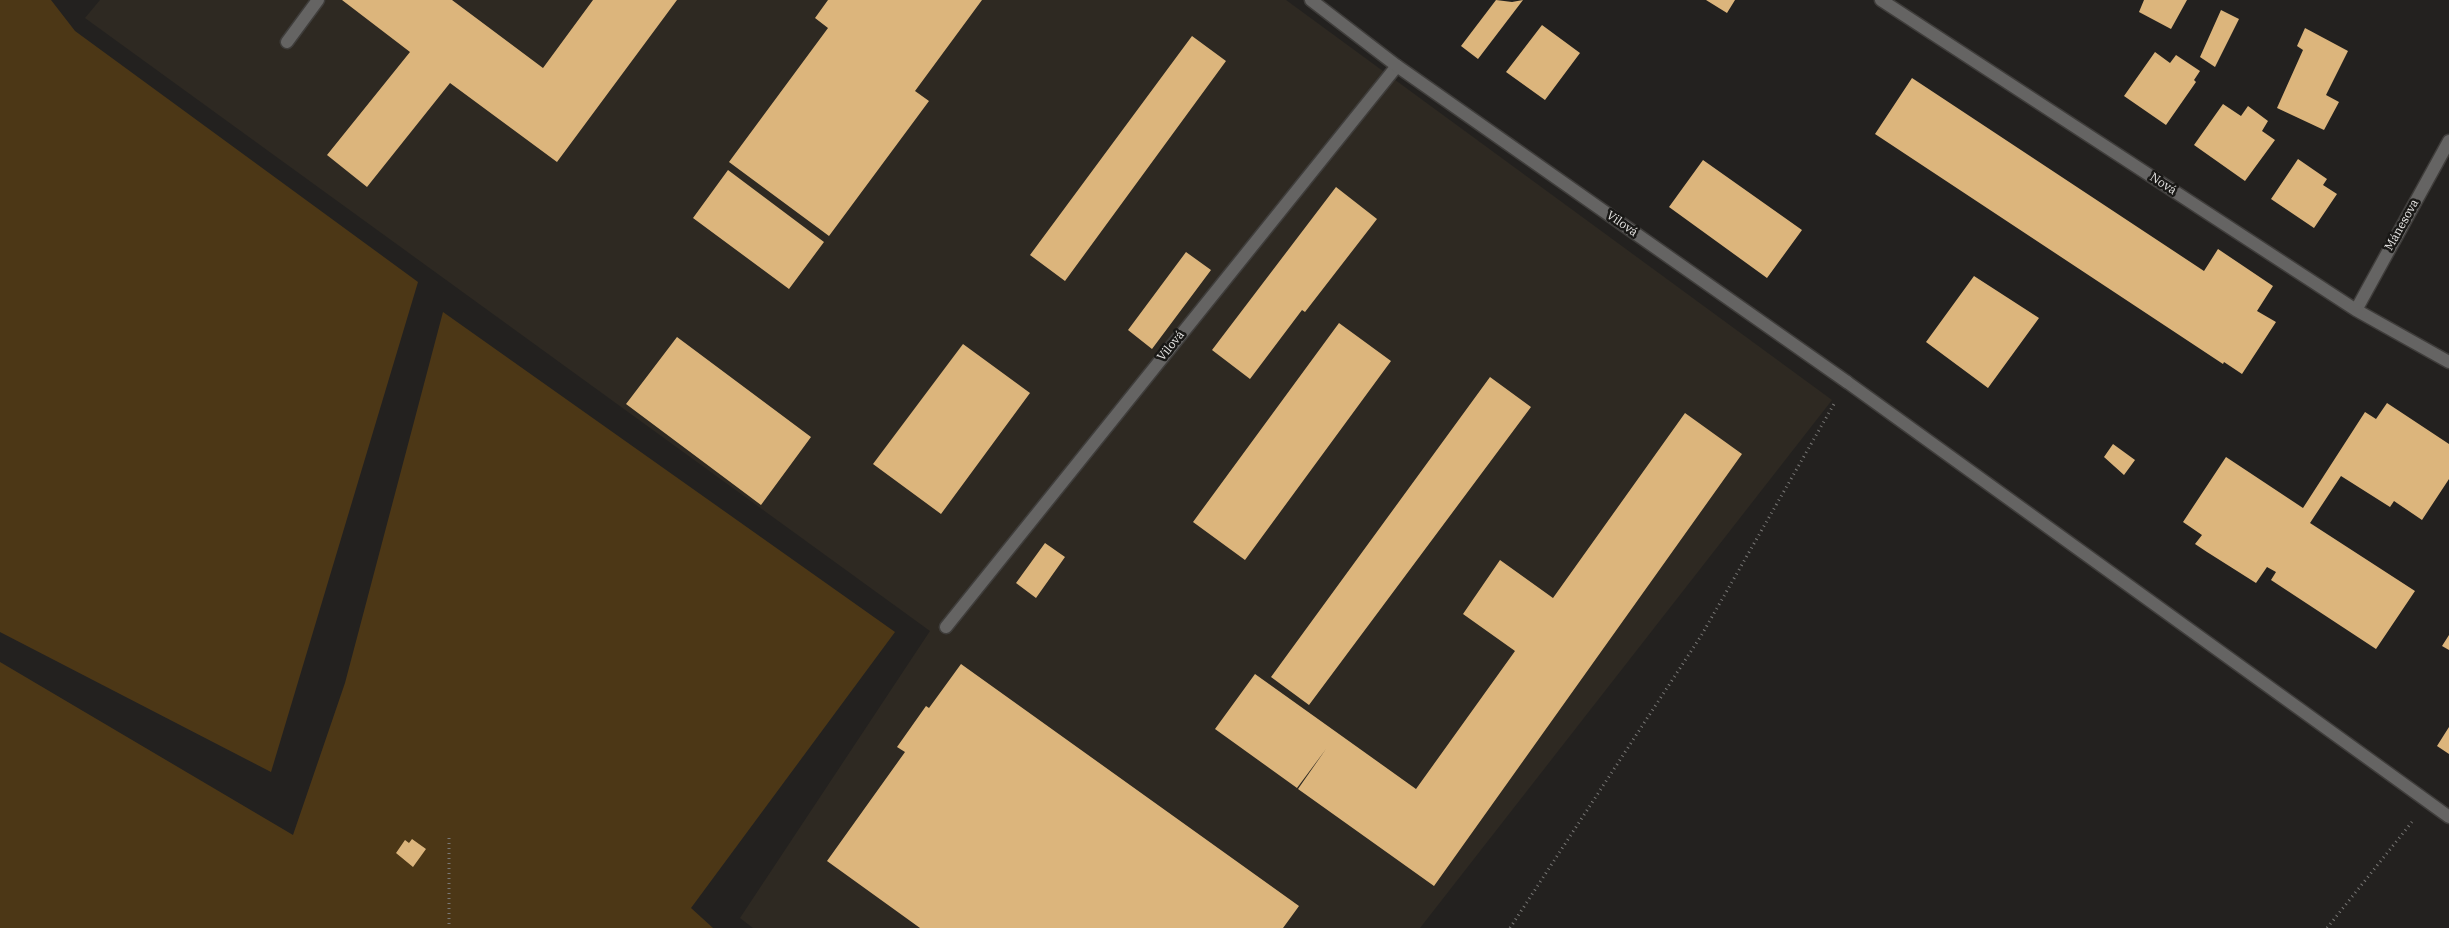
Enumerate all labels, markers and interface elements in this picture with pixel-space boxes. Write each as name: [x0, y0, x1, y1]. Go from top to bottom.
street label: Nová: [2147, 170, 2179, 198]
street label: Mánesova: [2382, 197, 2422, 253]
street label: Vilová: [1604, 208, 1640, 240]
street label: Vilová: [1155, 328, 1187, 364]

